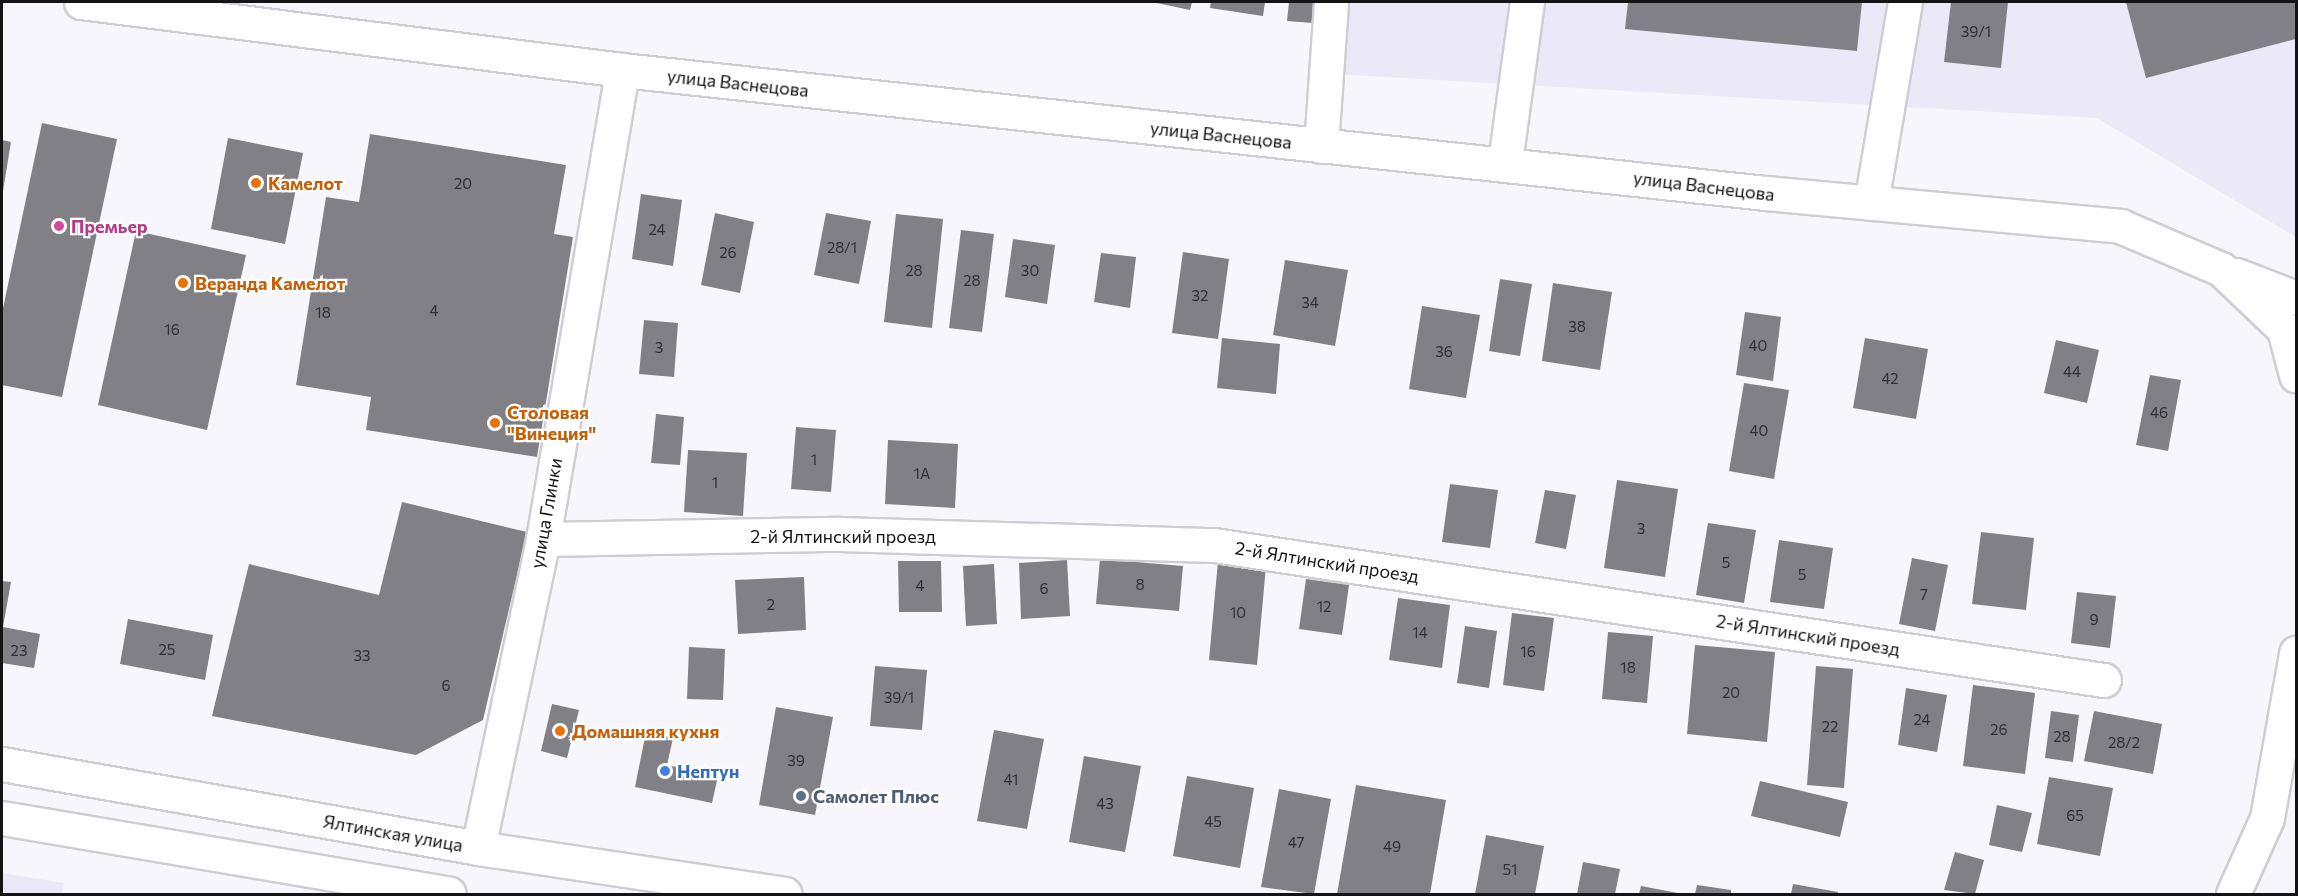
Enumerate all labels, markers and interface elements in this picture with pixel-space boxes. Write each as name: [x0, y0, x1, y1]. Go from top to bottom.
house number: 39/1: [1961, 23, 1991, 41]
street label: улица Васнецова: [666, 65, 810, 101]
street label: улица Васнецова: [1149, 117, 1293, 153]
street label: улица Васнецова: [1632, 167, 1776, 205]
place label: Камелот: [268, 172, 343, 194]
house number: 20: [454, 175, 472, 193]
marker: Камелот: [249, 176, 263, 190]
place label: Премьер: [71, 215, 148, 237]
marker: Премьер: [52, 219, 66, 233]
house number: 24: [648, 221, 666, 239]
house number: 28/1: [827, 239, 857, 257]
house number: 26: [719, 244, 737, 262]
house number: 28: [905, 262, 923, 280]
house number: 30: [1021, 262, 1039, 280]
place label: Веранда Камелот: [195, 272, 345, 294]
house number: 28: [963, 272, 981, 290]
marker: Веранда Камелот: [176, 276, 190, 290]
house number: 32: [1192, 287, 1208, 305]
house number: 34: [1301, 294, 1319, 312]
house number: 4: [430, 302, 438, 320]
house number: 18: [315, 304, 331, 322]
house number: 38: [1568, 318, 1586, 336]
house number: 16: [164, 321, 180, 339]
house number: 40: [1749, 337, 1767, 355]
house number: 3: [655, 339, 663, 357]
house number: 36: [1435, 343, 1453, 361]
house number: 44: [2063, 363, 2081, 381]
house number: 42: [1881, 370, 1899, 388]
place label: Столовая "Винеция": [507, 402, 596, 444]
house number: 46: [2150, 404, 2168, 422]
marker: Столовая "Винеция": [488, 416, 502, 430]
house number: 40: [1750, 422, 1768, 440]
house number: 1: [811, 451, 817, 469]
street label: улица Глинки: [526, 456, 566, 570]
house number: 1А: [914, 465, 930, 483]
house number: 1: [712, 474, 718, 492]
house number: 3: [1637, 520, 1645, 538]
street label: 2-й Ялтинский проезд: [750, 525, 936, 547]
street label: 2-й Ялтинский проезд: [1234, 537, 1420, 587]
house number: 5: [1722, 554, 1730, 572]
house number: 5: [1798, 566, 1806, 584]
house number: 8: [1135, 576, 1145, 594]
house number: 4: [916, 577, 924, 595]
house number: 6: [1039, 580, 1049, 598]
house number: 7: [1920, 586, 1928, 604]
house number: 2: [767, 596, 775, 614]
house number: 12: [1317, 598, 1331, 616]
house number: 10: [1230, 604, 1246, 622]
street label: 2-й Ялтинский проезд: [1715, 610, 1901, 660]
house number: 9: [2089, 611, 2099, 629]
house number: 14: [1412, 624, 1428, 642]
house number: 25: [159, 641, 175, 659]
house number: 23: [11, 642, 27, 660]
house number: 16: [1520, 643, 1536, 661]
house number: 33: [353, 647, 371, 665]
house number: 18: [1620, 659, 1636, 677]
house number: 6: [441, 677, 451, 695]
house number: 20: [1722, 684, 1740, 702]
house number: 39/1: [884, 689, 914, 707]
house number: 24: [1913, 711, 1931, 729]
house number: 22: [1822, 718, 1838, 736]
place label: Домашняя кухня: [572, 720, 719, 742]
house number: 26: [1990, 721, 2008, 739]
marker: Домашняя кухня: [553, 724, 567, 738]
house number: 28: [2053, 728, 2071, 746]
house number: 28/2: [2108, 734, 2140, 752]
house number: 39: [787, 752, 805, 770]
place label: Нептун: [677, 760, 739, 782]
marker: Нептун: [658, 764, 672, 778]
house number: 41: [1004, 771, 1018, 789]
place label: Самолет Плюс: [813, 785, 939, 807]
marker: Самолет Плюс: [794, 789, 808, 803]
house number: 43: [1096, 795, 1114, 813]
house number: 65: [2066, 807, 2084, 825]
street label: Ялтинская улица: [321, 810, 465, 856]
house number: 45: [1204, 813, 1222, 831]
house number: 47: [1288, 834, 1304, 852]
house number: 49: [1383, 838, 1401, 856]
house number: 51: [1502, 861, 1518, 879]

